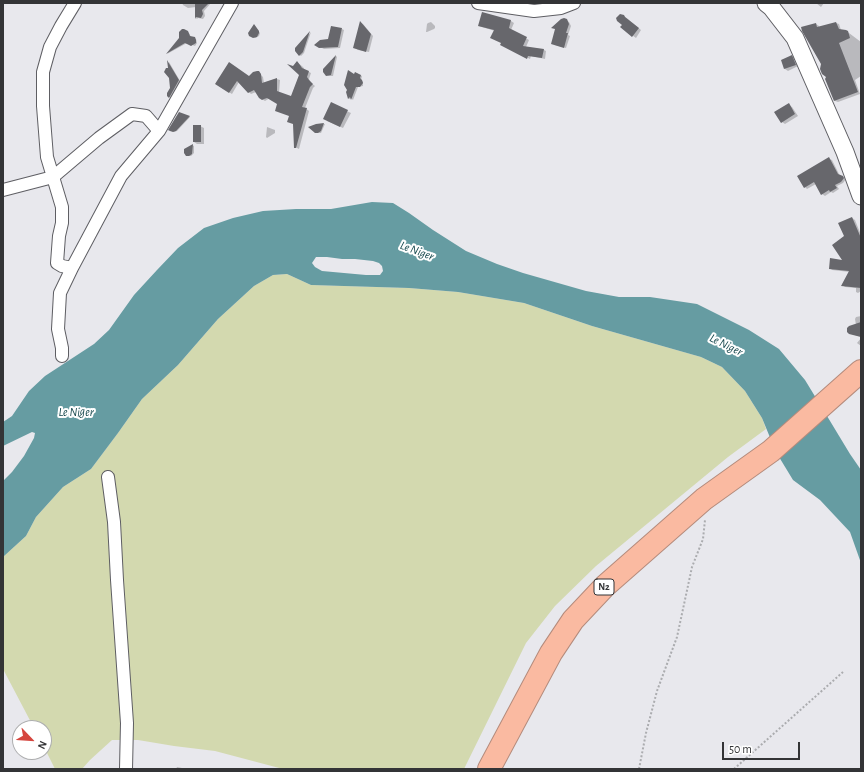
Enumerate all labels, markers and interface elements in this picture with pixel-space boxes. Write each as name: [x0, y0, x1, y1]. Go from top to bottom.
water label: Le Niger: [398, 238, 436, 264]
water label: Le Niger: [707, 331, 745, 359]
water label: Le Niger: [58, 405, 94, 419]
road number: N2: [594, 579, 614, 595]
north arrow: [12, 720, 52, 760]
scale bar: [724, 734, 802, 760]
text: N: [36, 739, 49, 751]
text: 50 m: [729, 743, 752, 755]

